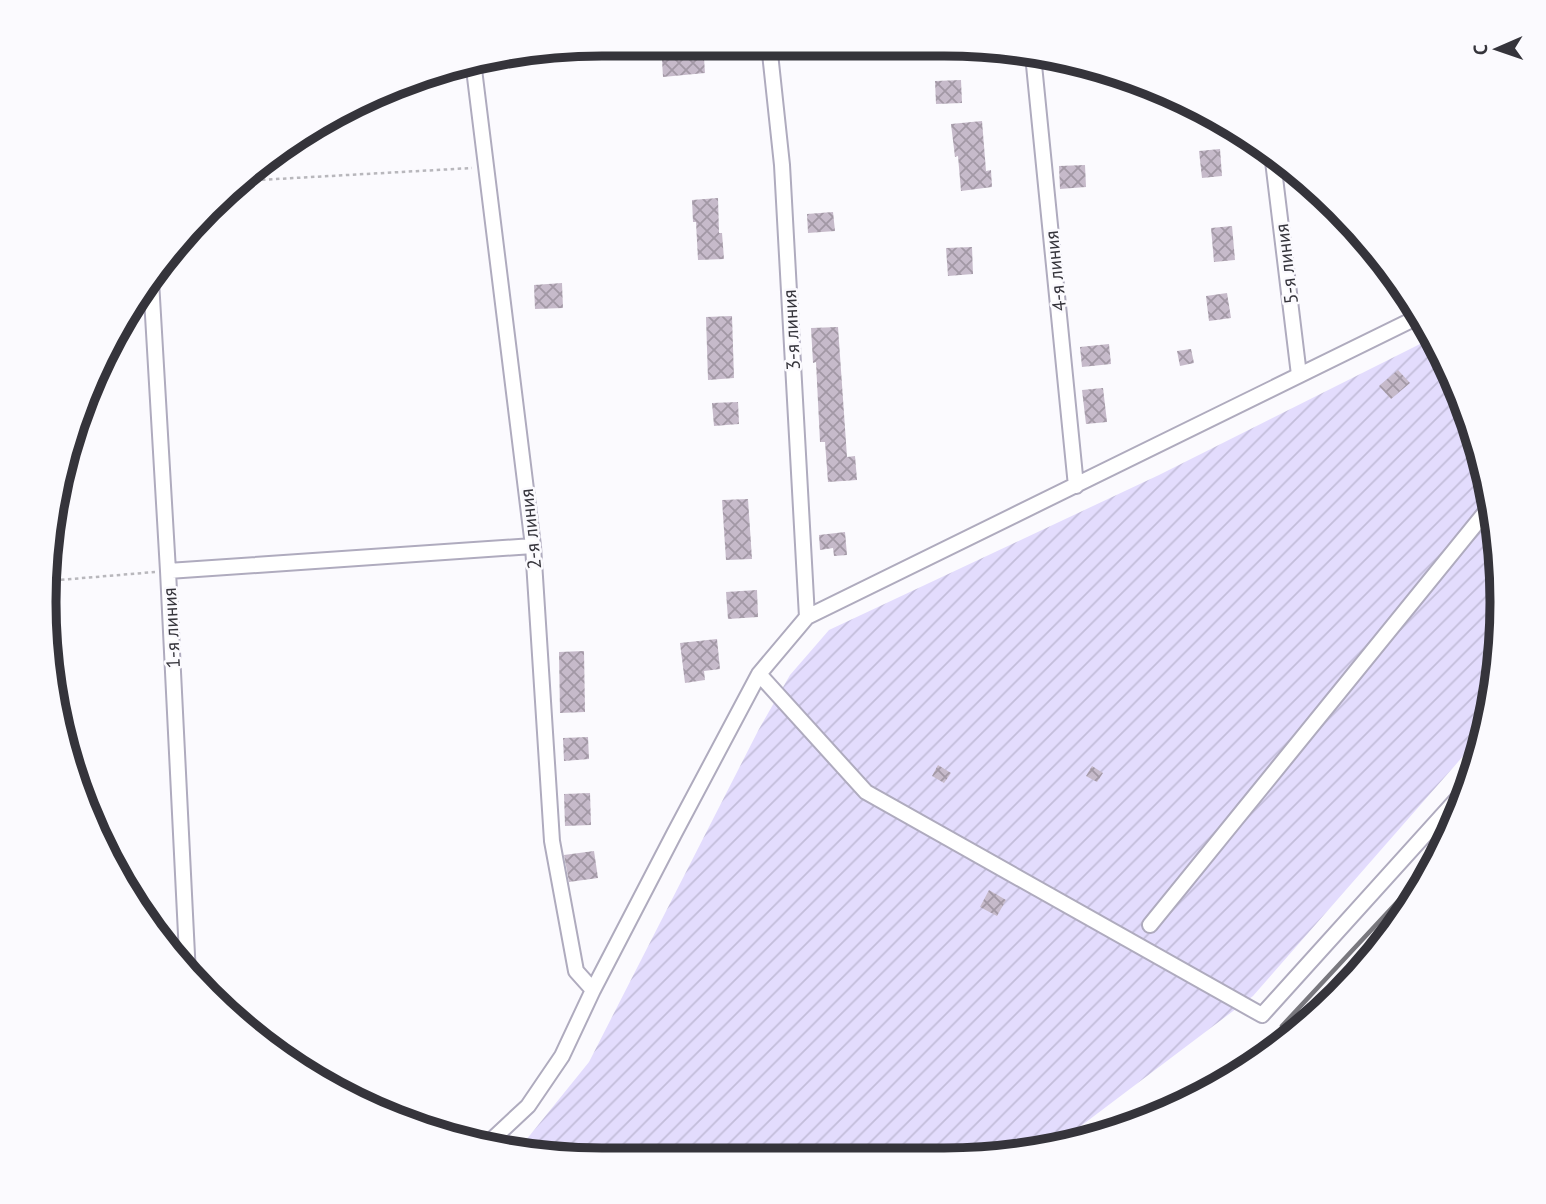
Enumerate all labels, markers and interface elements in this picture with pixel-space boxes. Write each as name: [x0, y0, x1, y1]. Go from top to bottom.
north arrow: [1462, 14, 1532, 84]
text: С: [1468, 43, 1492, 55]
street label: 5-я линия: [1269, 222, 1303, 306]
street label: 4-я линия: [1039, 230, 1071, 312]
street label: 3-я линия: [777, 289, 805, 371]
street label: 2-я линия: [514, 488, 546, 570]
street label: 1-я линия: [157, 587, 185, 669]

